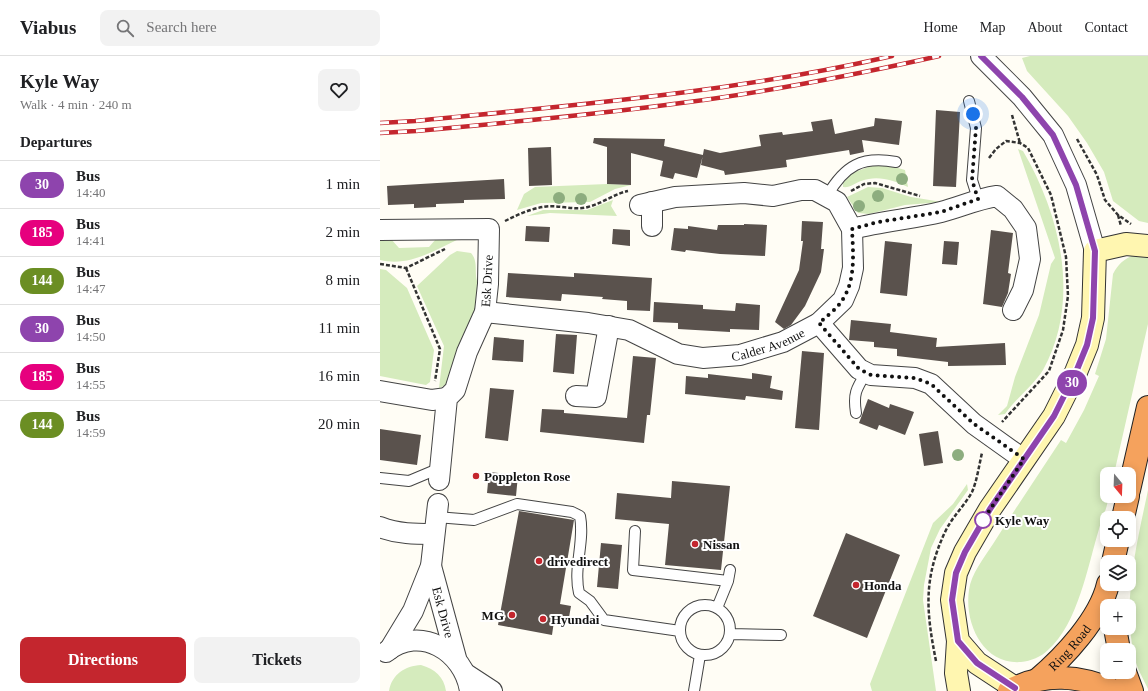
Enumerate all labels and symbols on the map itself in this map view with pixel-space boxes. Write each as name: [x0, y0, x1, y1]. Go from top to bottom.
your location: [963, 104, 983, 124]
street label: Esk Drive: [478, 254, 496, 308]
street label: Calder Avenue: [731, 324, 807, 363]
line badge: 30: [1054, 370, 1090, 396]
north arrow: [1100, 467, 1136, 503]
place label: Poppleton Rose: [484, 469, 571, 484]
marker: Poppleton Rose: [471, 471, 481, 481]
marker: Kyle Way: [974, 511, 992, 529]
place label: Kyle Way: [995, 513, 1050, 528]
place label: Nissan: [703, 537, 741, 552]
marker: Nissan: [690, 539, 700, 549]
place label: drivedirect: [547, 554, 609, 569]
marker: drivedirect: [534, 556, 544, 566]
place label: Honda: [864, 578, 902, 593]
marker: Honda: [851, 580, 861, 590]
street label: Esk Drive: [429, 585, 458, 640]
place label: MG: [482, 608, 504, 623]
marker: MG: [507, 610, 517, 620]
place label: Hyundai: [551, 612, 600, 627]
marker: Hyundai: [538, 614, 548, 624]
street label: Ring Road: [1045, 621, 1094, 673]

